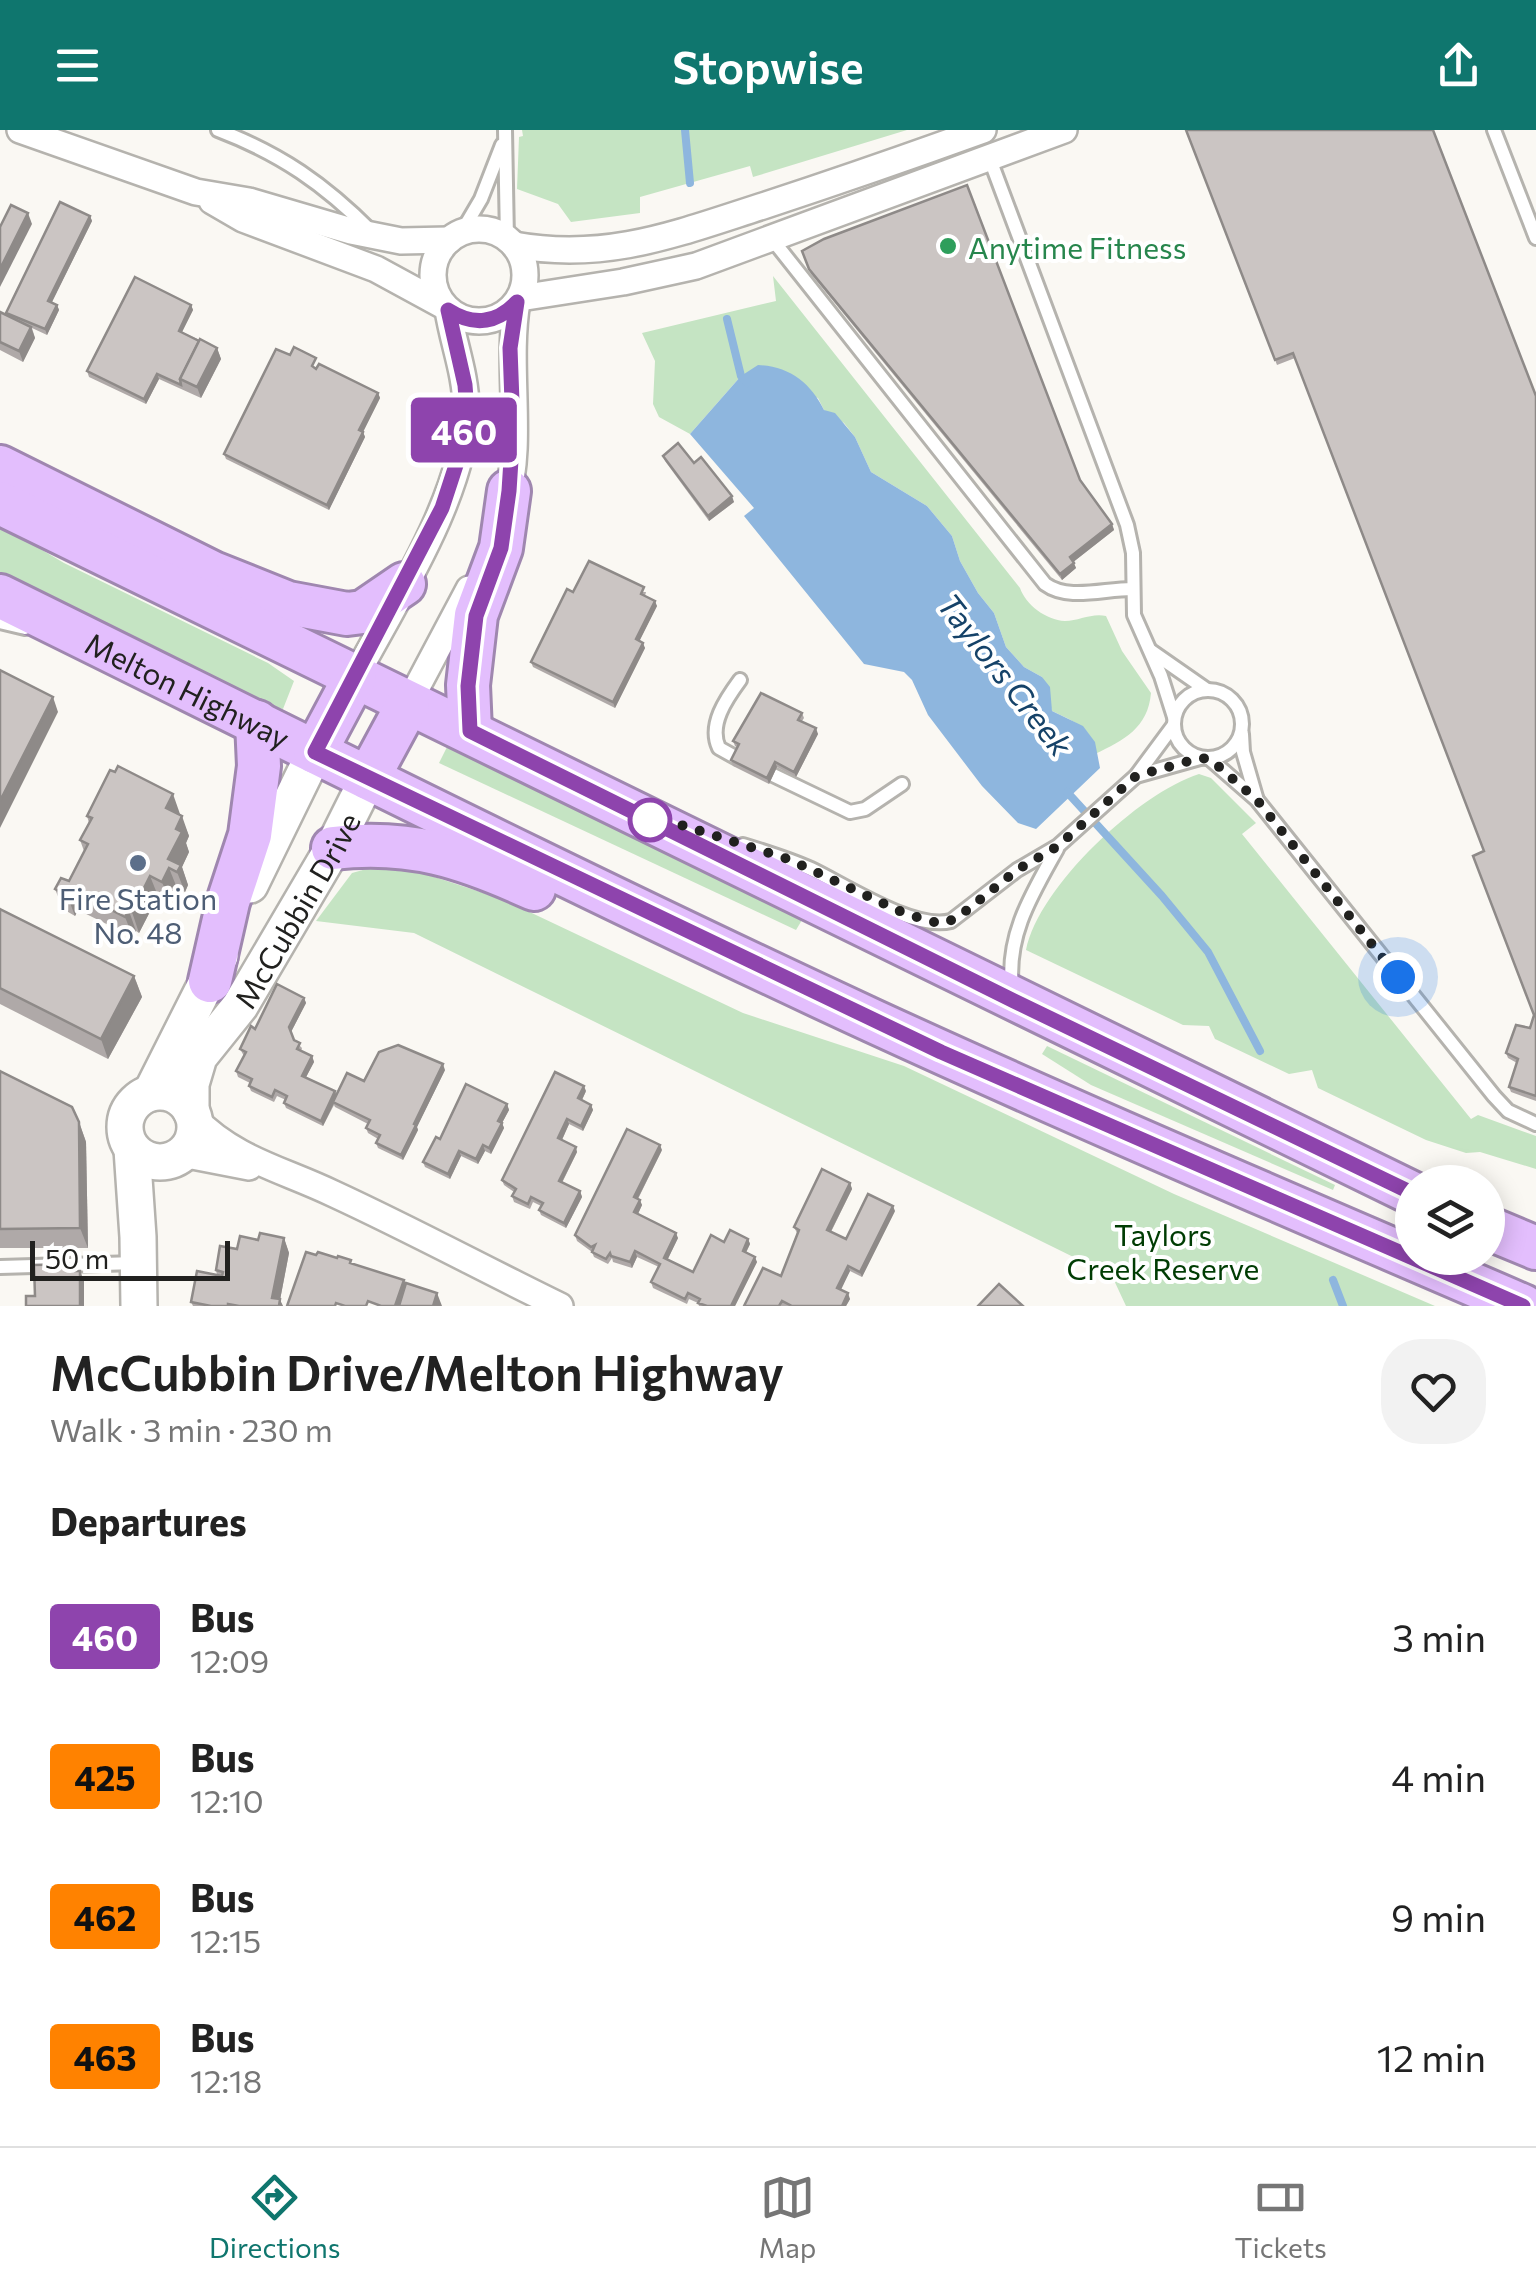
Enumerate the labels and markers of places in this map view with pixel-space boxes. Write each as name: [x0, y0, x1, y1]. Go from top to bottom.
place label: Anytime Fitness: [968, 228, 1186, 265]
marker: Anytime Fitness: [937, 235, 959, 257]
unlabelled marker: [629, 799, 671, 841]
marker: Fire Station No. 48: [127, 852, 149, 874]
place label: Fire Station No. 48: [59, 879, 217, 950]

